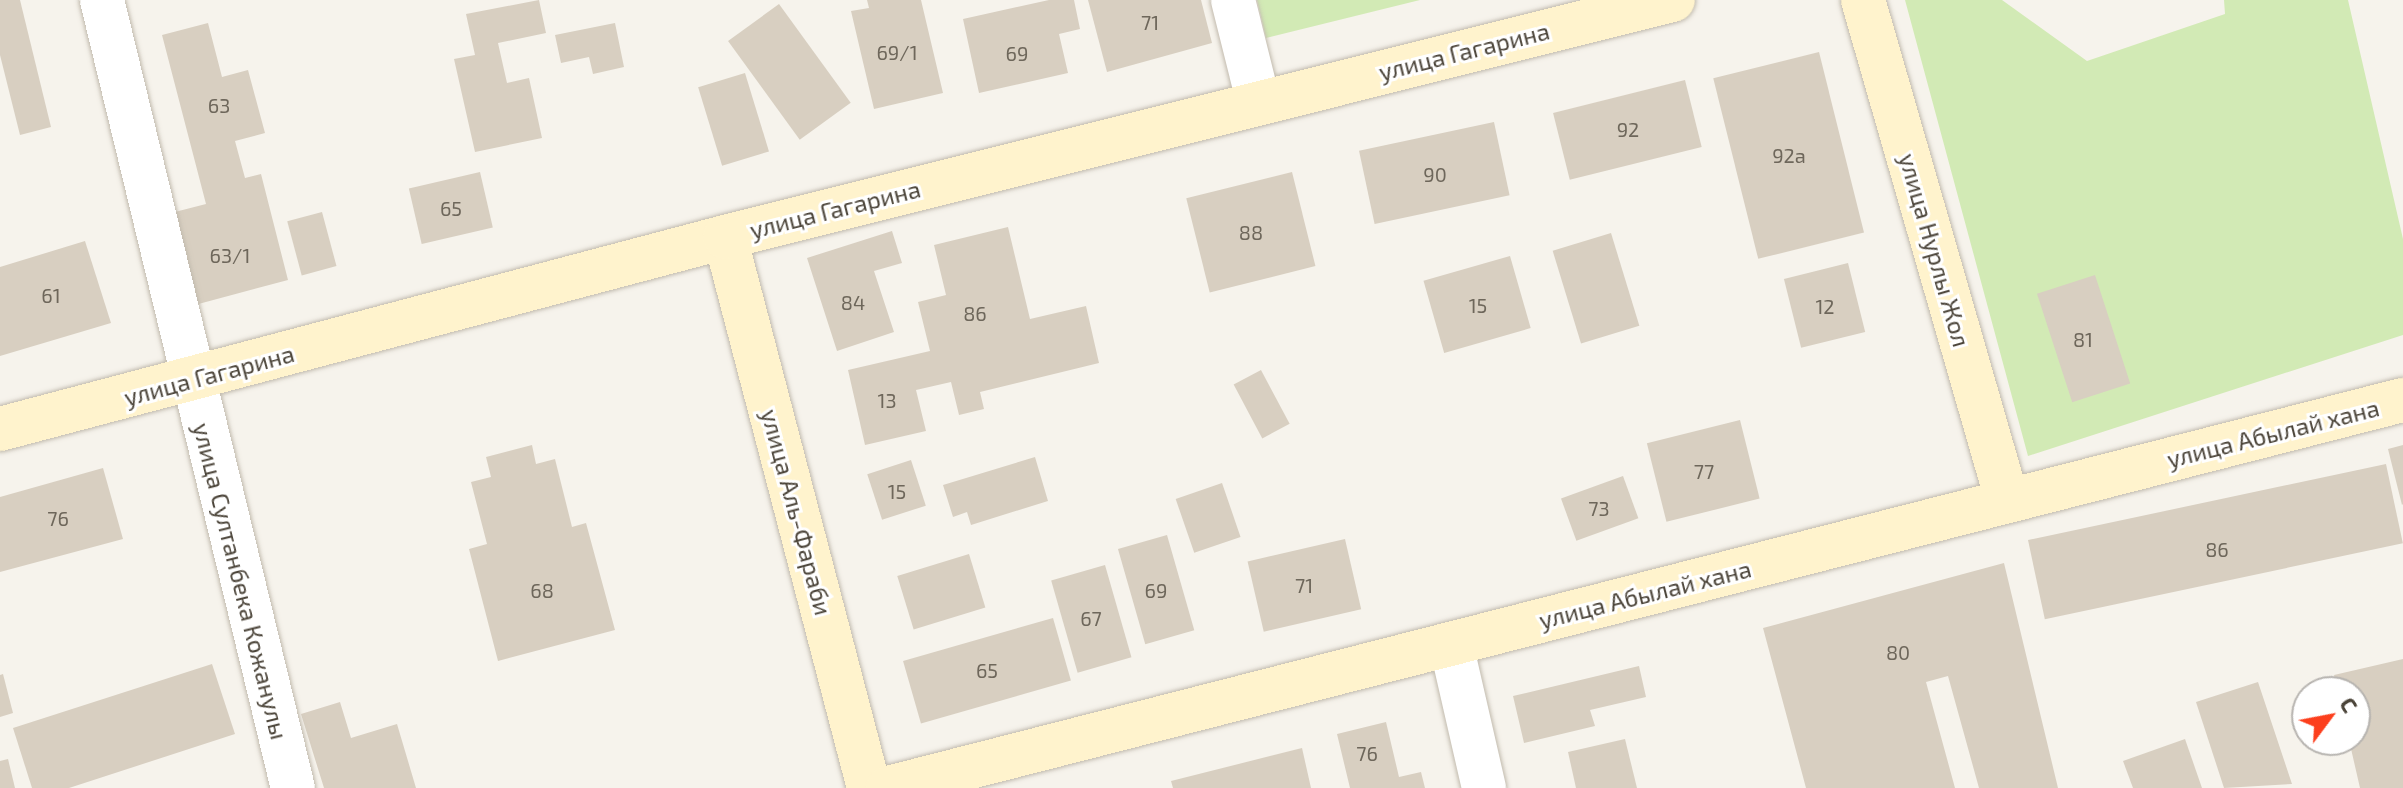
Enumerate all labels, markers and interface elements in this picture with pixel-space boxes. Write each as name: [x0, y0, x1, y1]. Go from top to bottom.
house number: 71: [1141, 10, 1159, 34]
street label: улица Гагарина: [1376, 16, 1552, 86]
house number: 69/1: [876, 40, 918, 64]
house number: 69: [1006, 41, 1028, 65]
house number: 63: [208, 93, 230, 117]
house number: 92: [1617, 117, 1639, 141]
house number: 92а: [1772, 143, 1806, 167]
street label: улица Нурлы Жол: [1894, 150, 1976, 350]
house number: 90: [1423, 162, 1447, 186]
street label: улица Гагарина: [747, 174, 923, 244]
house number: 65: [440, 196, 462, 220]
house number: 88: [1239, 220, 1263, 244]
house number: 63/1: [210, 243, 250, 267]
house number: 61: [41, 283, 61, 307]
house number: 84: [841, 290, 865, 314]
house number: 15: [1469, 293, 1487, 317]
house number: 12: [1815, 294, 1835, 318]
house number: 86: [963, 301, 987, 325]
house number: 81: [2073, 327, 2093, 351]
street label: улица Гагарина: [121, 338, 297, 412]
house number: 13: [877, 388, 897, 412]
street label: улица Абылай хана: [2164, 393, 2382, 473]
street label: улица Аль-Фараби: [756, 406, 838, 618]
street label: улица Султанбека Кожанулы: [188, 420, 294, 742]
house number: 77: [1694, 459, 1714, 483]
house number: 15: [888, 479, 906, 503]
house number: 73: [1588, 496, 1610, 520]
house number: 76: [47, 506, 69, 530]
house number: 86: [2205, 537, 2229, 561]
street label: улица Абылай хана: [1536, 554, 1754, 634]
house number: 71: [1295, 573, 1313, 597]
house number: 68: [530, 578, 554, 602]
house number: 69: [1145, 578, 1167, 602]
house number: 67: [1080, 606, 1102, 630]
house number: 80: [1886, 640, 1910, 664]
house number: 65: [976, 658, 998, 682]
north arrow: [2291, 676, 2371, 756]
text: С: [2335, 692, 2364, 717]
house number: 76: [1356, 741, 1378, 765]

